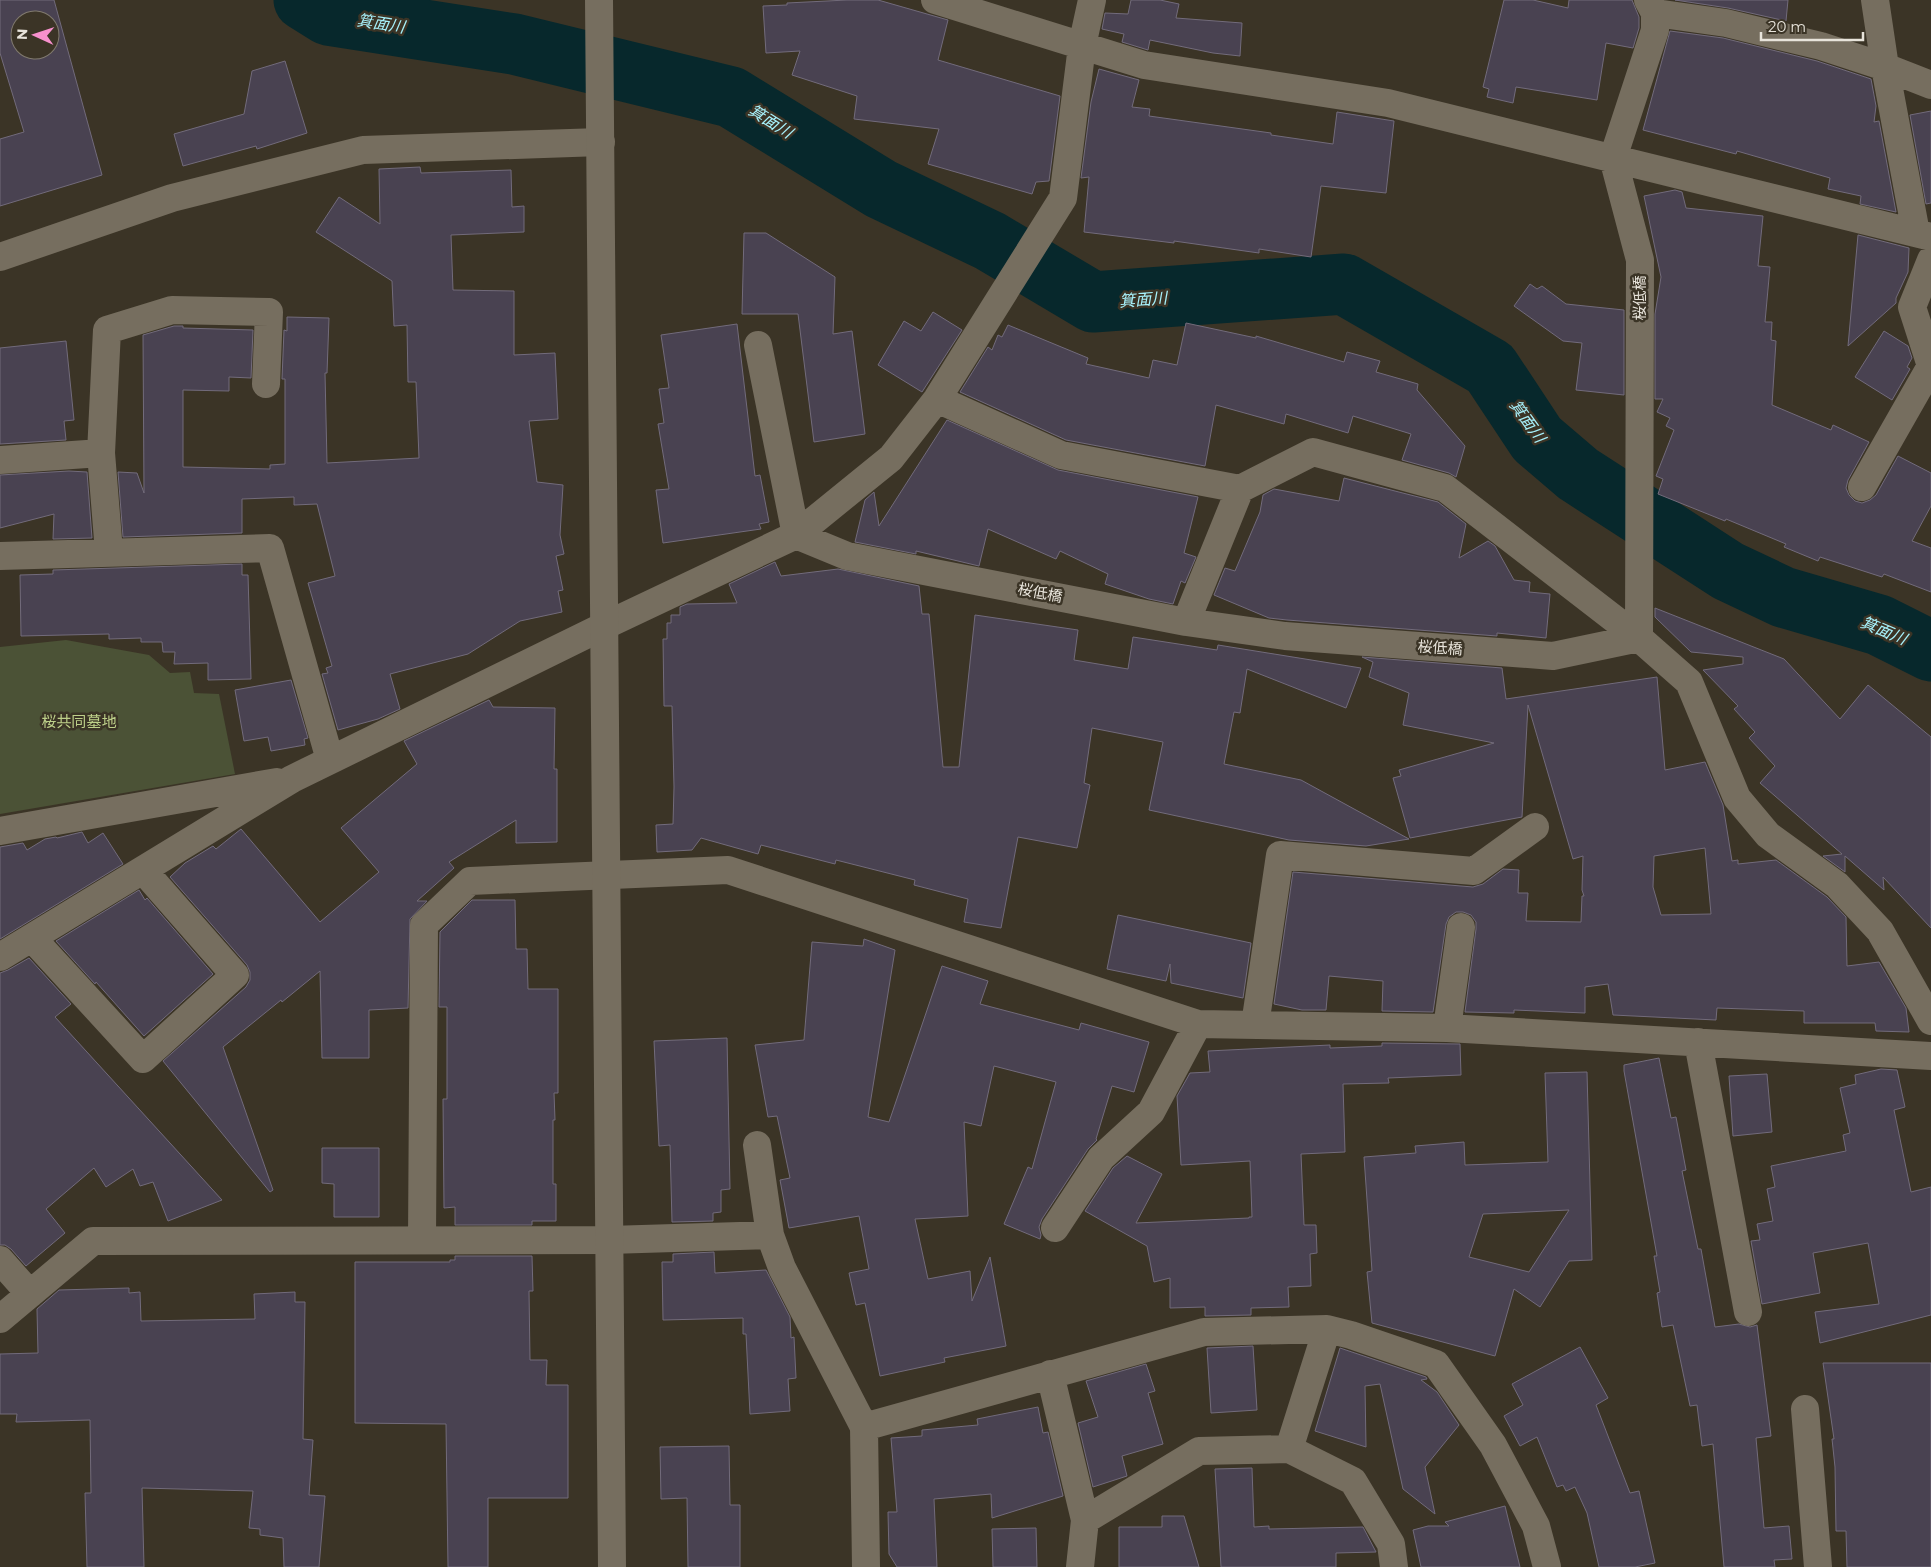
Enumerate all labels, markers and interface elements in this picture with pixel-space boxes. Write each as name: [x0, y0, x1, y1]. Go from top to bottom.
north arrow: [10, 10, 60, 60]
water label: 箕面川: [356, 10, 408, 37]
scale bar: [1761, 10, 1864, 42]
text: 20 m: [1768, 17, 1806, 36]
text: N: [13, 28, 31, 40]
water label: 箕面川: [745, 101, 798, 143]
street label: 桜低橋: [1630, 275, 1649, 321]
water label: 箕面川: [1118, 288, 1170, 311]
water label: 箕面川: [1506, 396, 1551, 448]
street label: 桜低橋: [1016, 579, 1064, 606]
water label: 箕面川: [1858, 612, 1911, 649]
street label: 桜低橋: [1417, 636, 1463, 659]
park label: 桜共同墓地: [41, 712, 117, 731]

